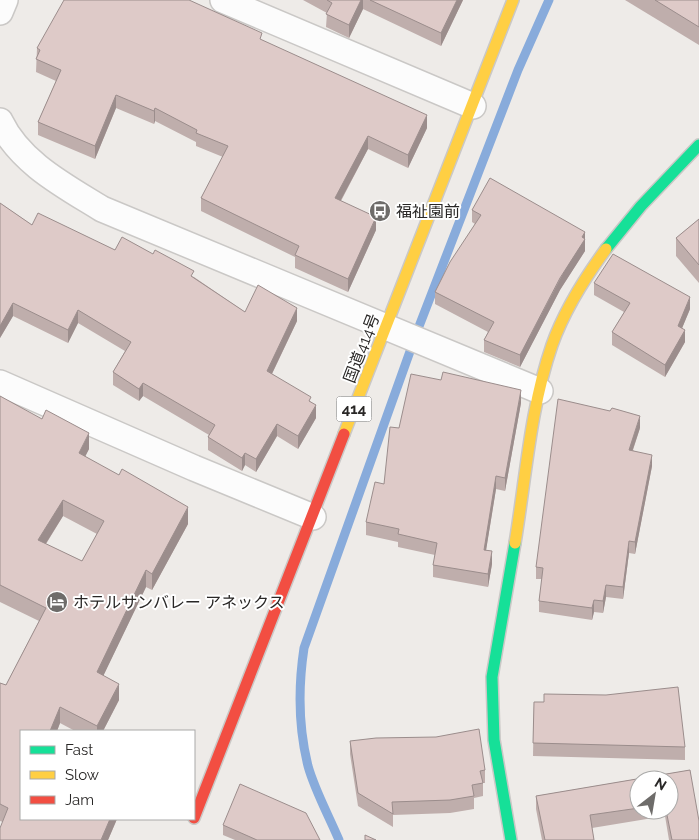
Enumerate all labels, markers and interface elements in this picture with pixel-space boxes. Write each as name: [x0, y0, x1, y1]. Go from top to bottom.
bus stop icon: 福祉園前: [368, 199, 392, 223]
place label: 福祉園前: [396, 202, 460, 221]
street label: 国道414号: [340, 311, 383, 385]
road number: 414: [336, 396, 372, 422]
hotel icon: ホテルサンバレー アネックス: [45, 590, 69, 614]
place label: ホテルサンバレー アネックス: [73, 593, 285, 612]
legend: [20, 730, 195, 820]
text: Fast: [65, 741, 93, 759]
text: Slow: [65, 766, 99, 784]
north arrow: [629, 770, 679, 820]
text: N: [652, 774, 669, 793]
text: Jam: [65, 791, 94, 809]

